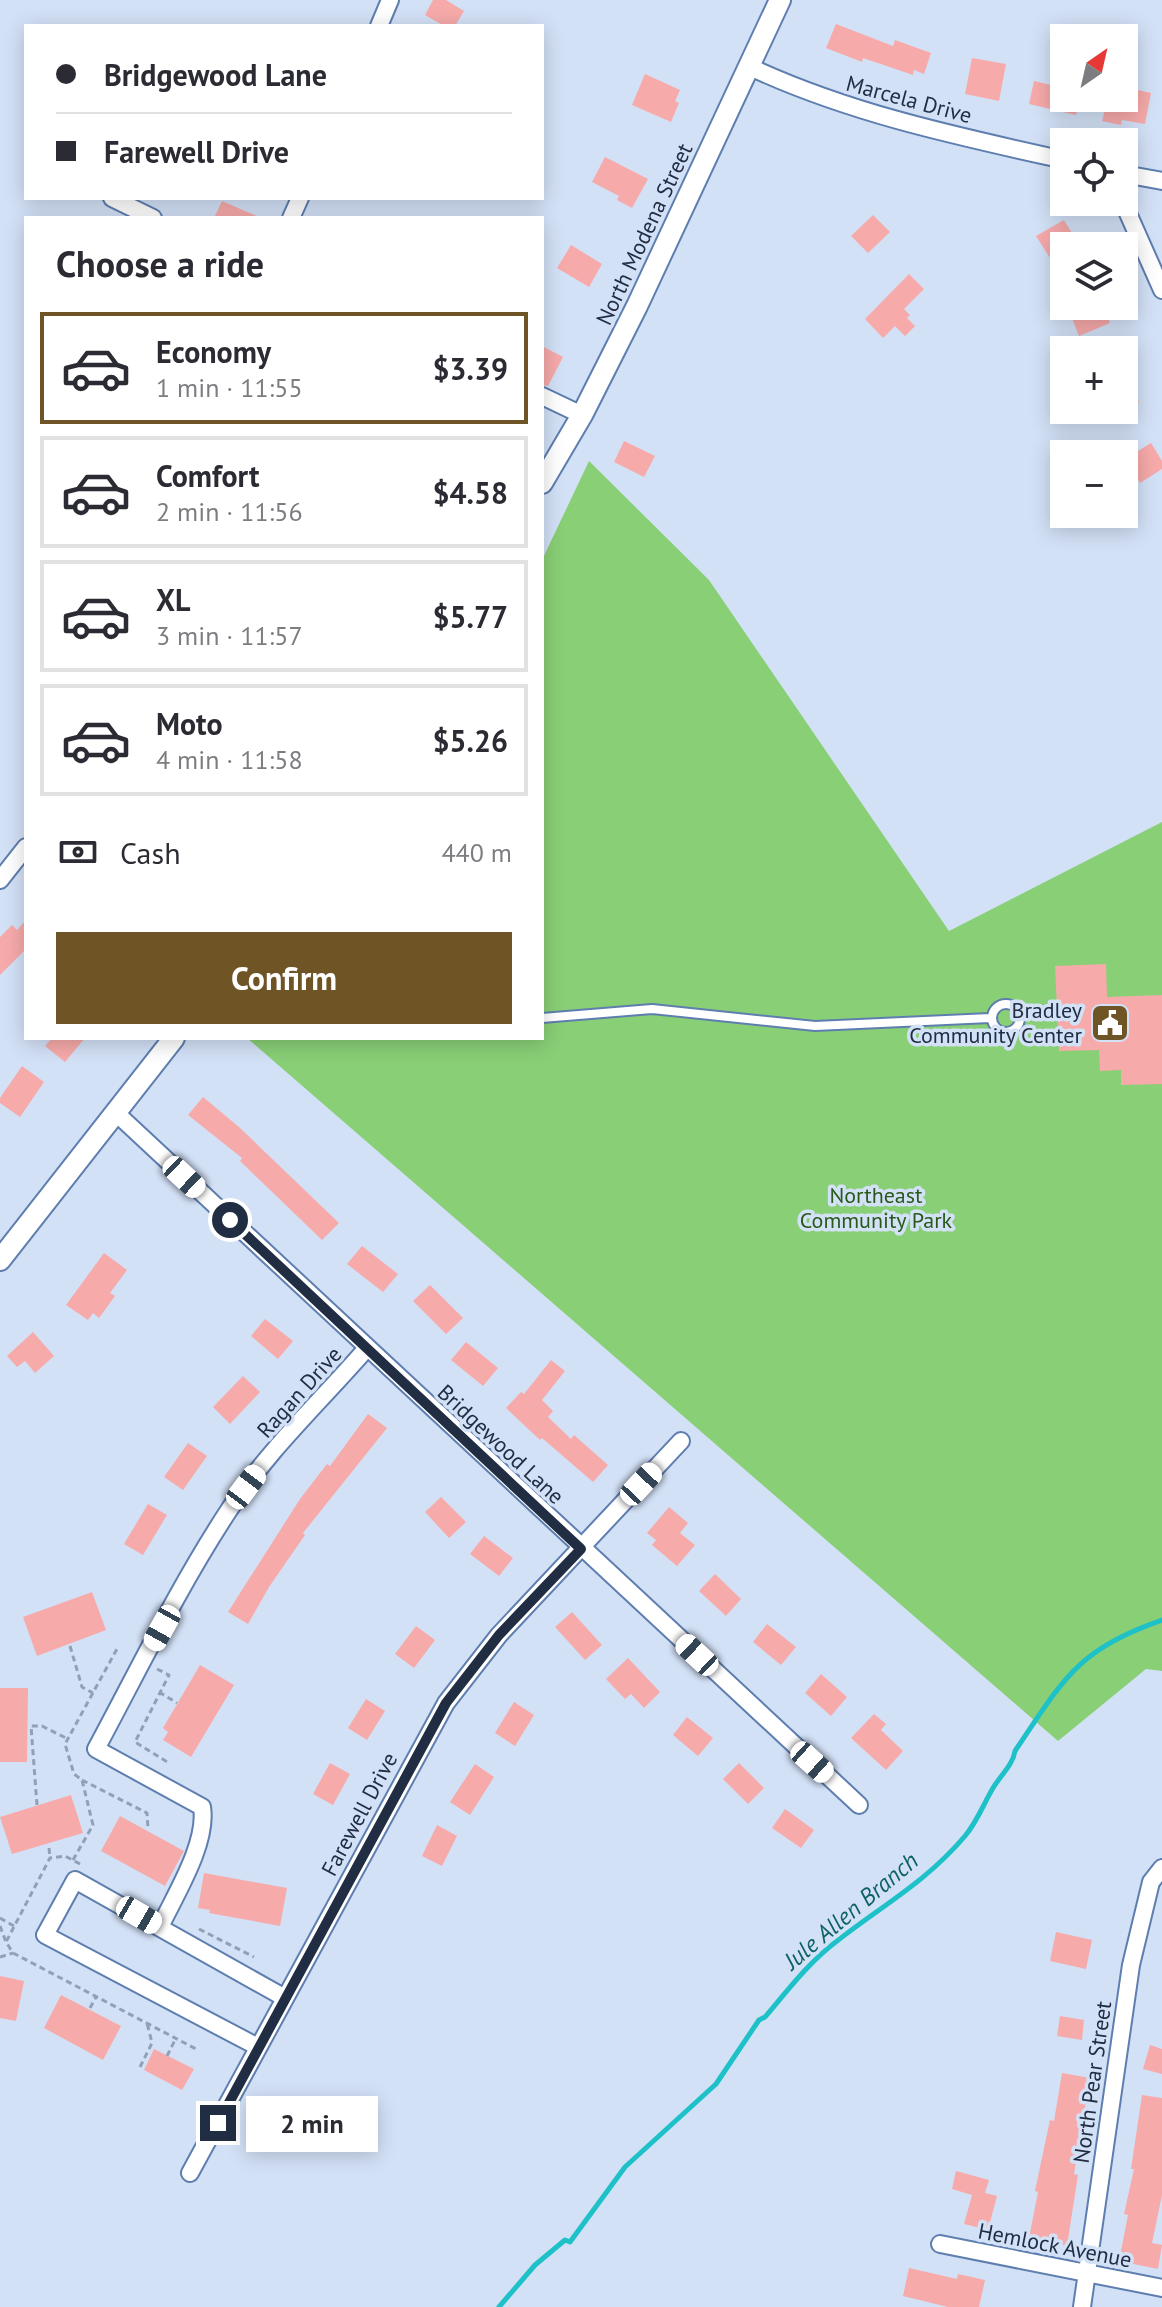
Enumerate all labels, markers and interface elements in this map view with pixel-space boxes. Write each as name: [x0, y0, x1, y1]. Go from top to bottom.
north arrow: [1050, 24, 1138, 112]
map controls: [1050, 24, 1138, 528]
text: Bridgewood Lane: [104, 55, 327, 94]
street label: Marcela Drive: [843, 69, 975, 129]
button: locate: [1050, 128, 1138, 216]
text: Farewell Drive: [104, 132, 289, 171]
street label: North Modena Street: [590, 138, 699, 329]
button: layers: [1050, 232, 1138, 320]
text: Choose a ride: [56, 240, 264, 287]
icon: car: [60, 332, 132, 404]
text: Economy: [156, 332, 271, 371]
button: +: [1050, 336, 1138, 424]
text: $3.39: [433, 349, 508, 388]
text: 1 min · 11:55: [156, 371, 303, 404]
button: −: [1050, 440, 1138, 528]
icon: car: [60, 456, 132, 528]
text: Comfort: [156, 456, 259, 495]
text: $4.58: [433, 473, 508, 512]
text: 2 min · 11:56: [156, 495, 303, 528]
icon: car: [60, 580, 132, 652]
text: XL: [156, 580, 190, 619]
text: $5.77: [433, 597, 508, 636]
text: 3 min · 11:57: [156, 619, 303, 652]
icon: car: [60, 704, 132, 776]
text: Moto: [156, 704, 223, 743]
text: $5.26: [433, 721, 508, 760]
text: 4 min · 11:58: [156, 743, 303, 776]
icon: cash: [56, 830, 100, 874]
text: Cash: [120, 833, 181, 872]
text: 440 m: [441, 836, 512, 869]
button: Confirm: [56, 932, 512, 1024]
place label: Bradley Community Center: [909, 996, 1083, 1049]
public building icon: Bradley Community Center: [1089, 1002, 1131, 1044]
car: [158, 1152, 210, 1202]
park label: Northeast Community Park: [800, 1181, 953, 1234]
route start: [212, 1202, 248, 1238]
street label: Ragan Drive: [251, 1340, 347, 1444]
street label: Bridgewood Lane: [432, 1378, 570, 1510]
car: [616, 1458, 666, 1510]
car: [222, 1461, 270, 1513]
car: [140, 1601, 184, 1655]
car: [671, 1630, 723, 1680]
car: [786, 1737, 838, 1787]
street label: Farewell Drive: [315, 1747, 403, 1881]
water label: Jule Allen Branch: [775, 1845, 925, 1977]
car: [112, 1893, 166, 1937]
street label: North Pear Street: [1067, 1999, 1117, 2165]
callout: 2 min: [246, 2095, 378, 2151]
route end: [200, 2105, 236, 2141]
text: 2 min: [280, 2107, 344, 2140]
street label: Hemlock Avenue: [976, 2216, 1134, 2274]

